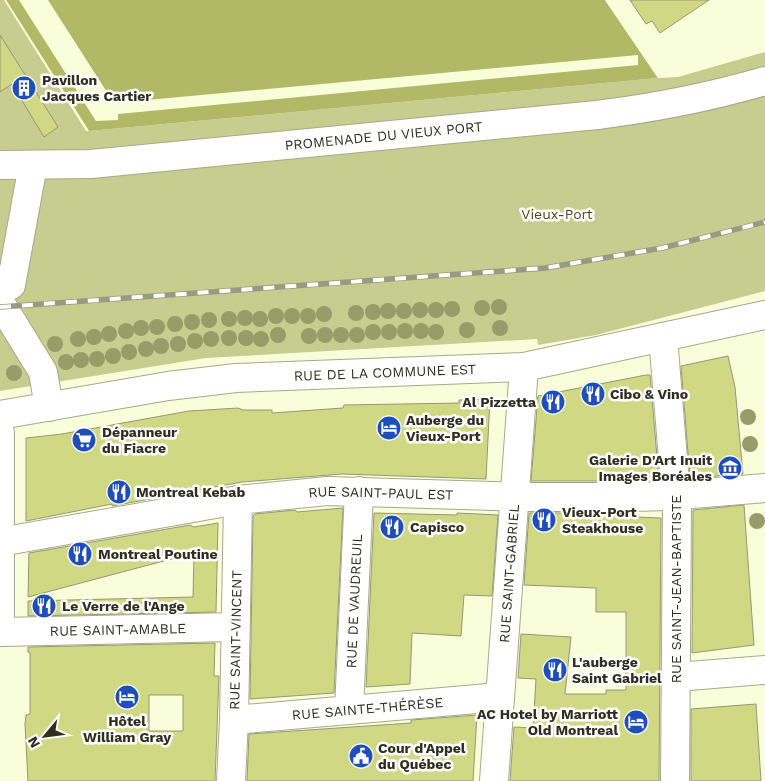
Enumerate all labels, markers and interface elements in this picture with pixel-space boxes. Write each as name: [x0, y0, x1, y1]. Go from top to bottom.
place label: Pavillon Jacques Cartier: [42, 72, 151, 104]
building icon: Pavillon Jacques Cartier: [11, 75, 37, 101]
street label: PROMENADE DU VIEUX PORT: [284, 118, 484, 153]
park label: Vieux-Port: [521, 206, 593, 222]
street label: RUE DE LA COMMUNE EST: [293, 361, 477, 384]
restaurant icon: Cibo & Vino: [580, 381, 606, 407]
place label: Cibo & Vino: [610, 386, 688, 402]
restaurant icon: Al Pizzetta: [540, 389, 566, 415]
place label: Al Pizzetta: [462, 394, 537, 410]
place label: Auberge du Vieux-Port: [406, 412, 484, 444]
hotel icon: Auberge du Vieux-Port: [376, 415, 402, 441]
place label: Dépanneur du Fiacre: [102, 424, 177, 456]
supermarket icon: Dépanneur du Fiacre: [71, 427, 97, 453]
place label: Galerie D'Art Inuit Images Boréales: [589, 452, 713, 484]
museum icon: Galerie D'Art Inuit Images Boréales: [717, 455, 743, 481]
restaurant icon: Montreal Kebab: [106, 479, 132, 505]
street label: RUE SAINT-PAUL EST: [308, 483, 454, 503]
place label: Montreal Kebab: [136, 484, 245, 500]
street label: RUE SAINT-JEAN-BAPTISTE: [668, 495, 684, 683]
street label: RUE SAINT-GABRIEL: [496, 504, 522, 644]
place label: Vieux-Port Steakhouse: [562, 504, 643, 536]
restaurant icon: Vieux-Port Steakhouse: [531, 507, 557, 533]
restaurant icon: Capisco: [379, 514, 405, 540]
place label: Capisco: [410, 519, 464, 535]
street label: RUE DE VAUDREUIL: [343, 534, 365, 669]
restaurant icon: Montreal Poutine: [67, 541, 93, 567]
place label: Montreal Poutine: [98, 546, 218, 562]
street label: RUE SAINT-VINCENT: [226, 569, 245, 710]
restaurant icon: Le Verre de l'Ange: [31, 593, 57, 619]
place label: Le Verre de l'Ange: [62, 598, 185, 614]
street label: RUE SAINT-AMABLE: [50, 620, 186, 639]
place label: L'auberge Saint Gabriel: [572, 654, 662, 686]
restaurant icon: L'auberge Saint Gabriel: [542, 657, 568, 683]
hotel icon: Hôtel William Gray: [114, 684, 140, 710]
street label: RUE SAINTE-THÉRÈSE: [291, 694, 444, 723]
place label: AC Hotel by Marriott Old Montreal: [477, 706, 618, 738]
hotel icon: AC Hotel by Marriott Old Montreal: [623, 709, 649, 735]
north arrow: [20, 711, 70, 761]
place label: Hôtel William Gray: [83, 713, 171, 745]
text: N: [24, 734, 43, 751]
place label: Cour d'Appel du Québec: [378, 740, 466, 772]
public building icon: Cour d'Appel du Québec: [348, 743, 374, 769]

